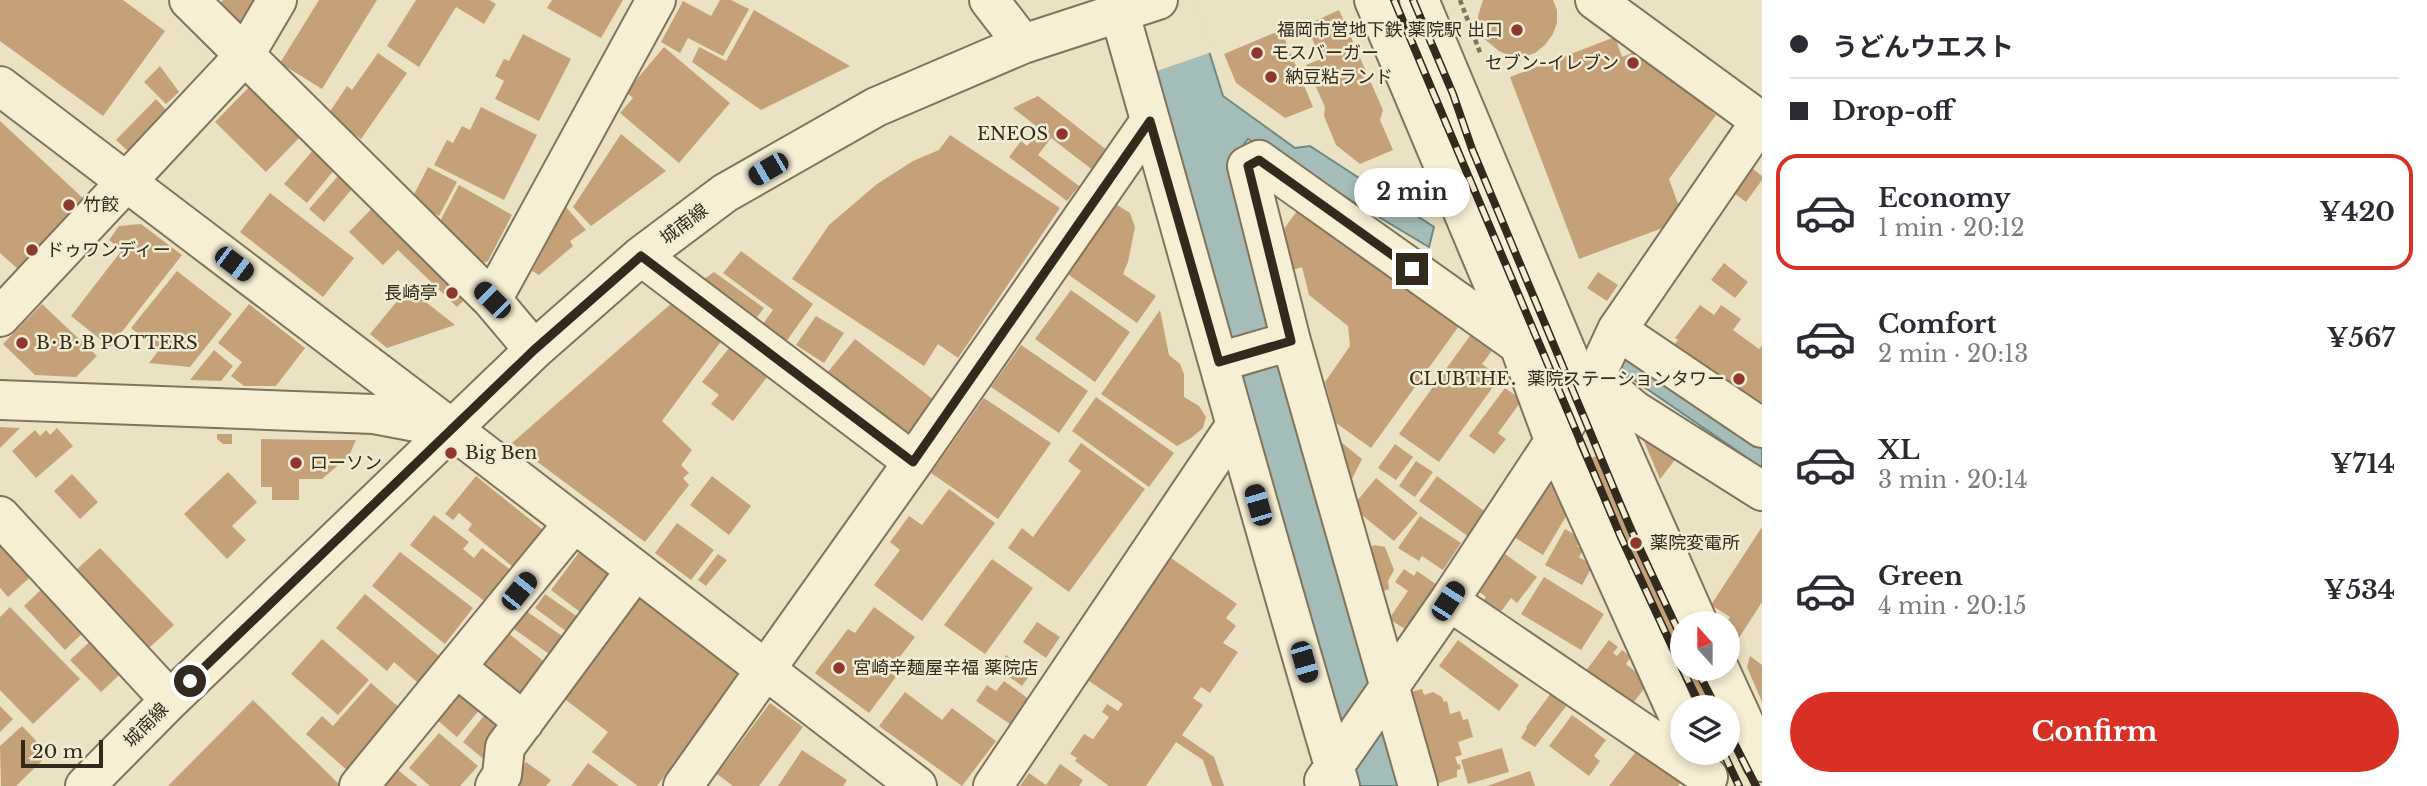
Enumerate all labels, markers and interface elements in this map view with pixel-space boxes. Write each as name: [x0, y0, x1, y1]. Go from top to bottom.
place label: 福岡市営地下鉄 薬院駅 出口: [1277, 19, 1503, 41]
marker: 福岡市営地下鉄 薬院駅 出口: [1509, 22, 1525, 38]
text: うどんウエスト: [1832, 31, 2014, 63]
place label: モスバーガー: [1271, 42, 1379, 64]
marker: モスバーガー: [1249, 45, 1265, 61]
place label: セブン-イレブン: [1485, 52, 1619, 74]
marker: セブン-イレブン: [1625, 55, 1641, 71]
place label: 納豆粘ランド: [1285, 66, 1393, 88]
marker: 納豆粘ランド: [1263, 69, 1279, 85]
text: Drop-off: [1832, 95, 1953, 127]
place label: ENEOS: [977, 123, 1048, 145]
marker: ENEOS: [1054, 126, 1070, 142]
car: [745, 149, 792, 189]
callout: 2 min: [1354, 168, 1470, 216]
text: 2 min: [1376, 178, 1448, 206]
icon: car: [1794, 181, 1857, 244]
text: Economy: [1878, 182, 2011, 214]
place label: 竹餃: [83, 194, 119, 216]
text: ¥420: [2319, 196, 2395, 228]
marker: 竹餃: [61, 197, 77, 213]
street label: 城南線: [656, 199, 712, 249]
text: 1 min · 20:12: [1878, 214, 2025, 242]
place label: ドゥワンディー: [46, 239, 171, 261]
marker: ドゥワンディー: [24, 242, 40, 258]
car: [211, 243, 258, 285]
route end: [1396, 253, 1428, 285]
car: [470, 278, 515, 322]
place label: 長崎亭: [384, 282, 438, 304]
marker: 長崎亭: [444, 285, 460, 301]
icon: car: [1794, 307, 1857, 370]
text: Comfort: [1878, 308, 1996, 340]
text: ¥567: [2326, 322, 2395, 354]
place label: B･B･B POTTERS: [36, 332, 198, 354]
marker: B･B･B POTTERS: [14, 335, 30, 351]
text: 2 min · 20:13: [1878, 340, 2028, 368]
place label: CLUBTHE．薬院ステーションタワー: [1409, 368, 1725, 390]
marker: CLUBTHE．薬院ステーションタワー: [1731, 371, 1747, 387]
icon: car: [1794, 433, 1857, 496]
text: XL: [1878, 434, 1920, 466]
place label: Big Ben: [465, 442, 537, 464]
marker: Big Ben: [443, 445, 459, 461]
text: ¥714: [2330, 448, 2395, 480]
place label: ローソン: [310, 452, 382, 474]
marker: ローソン: [288, 455, 304, 471]
text: 3 min · 20:14: [1878, 466, 2028, 494]
car: [1243, 482, 1274, 528]
place label: 薬院変電所: [1650, 532, 1740, 554]
marker: 薬院変電所: [1628, 535, 1644, 551]
icon: car: [1794, 559, 1857, 622]
text: Green: [1878, 560, 1963, 592]
car: [498, 568, 541, 614]
text: ¥534: [2324, 574, 2395, 606]
car: [1428, 578, 1469, 624]
text: 4 min · 20:15: [1878, 592, 2027, 620]
north arrow: [1670, 611, 1740, 681]
map controls: [1670, 611, 1740, 765]
car: [1289, 639, 1320, 685]
place label: 宮崎辛麺屋辛福 薬院店: [853, 657, 1038, 679]
marker: 宮崎辛麺屋辛福 薬院店: [831, 660, 847, 676]
route start: [174, 665, 206, 697]
button: Confirm: [1790, 692, 2399, 772]
button: layers: [1670, 695, 1740, 765]
street label: 城南線: [119, 698, 173, 752]
scale bar: [21, 737, 103, 769]
text: 20 m: [32, 740, 83, 763]

